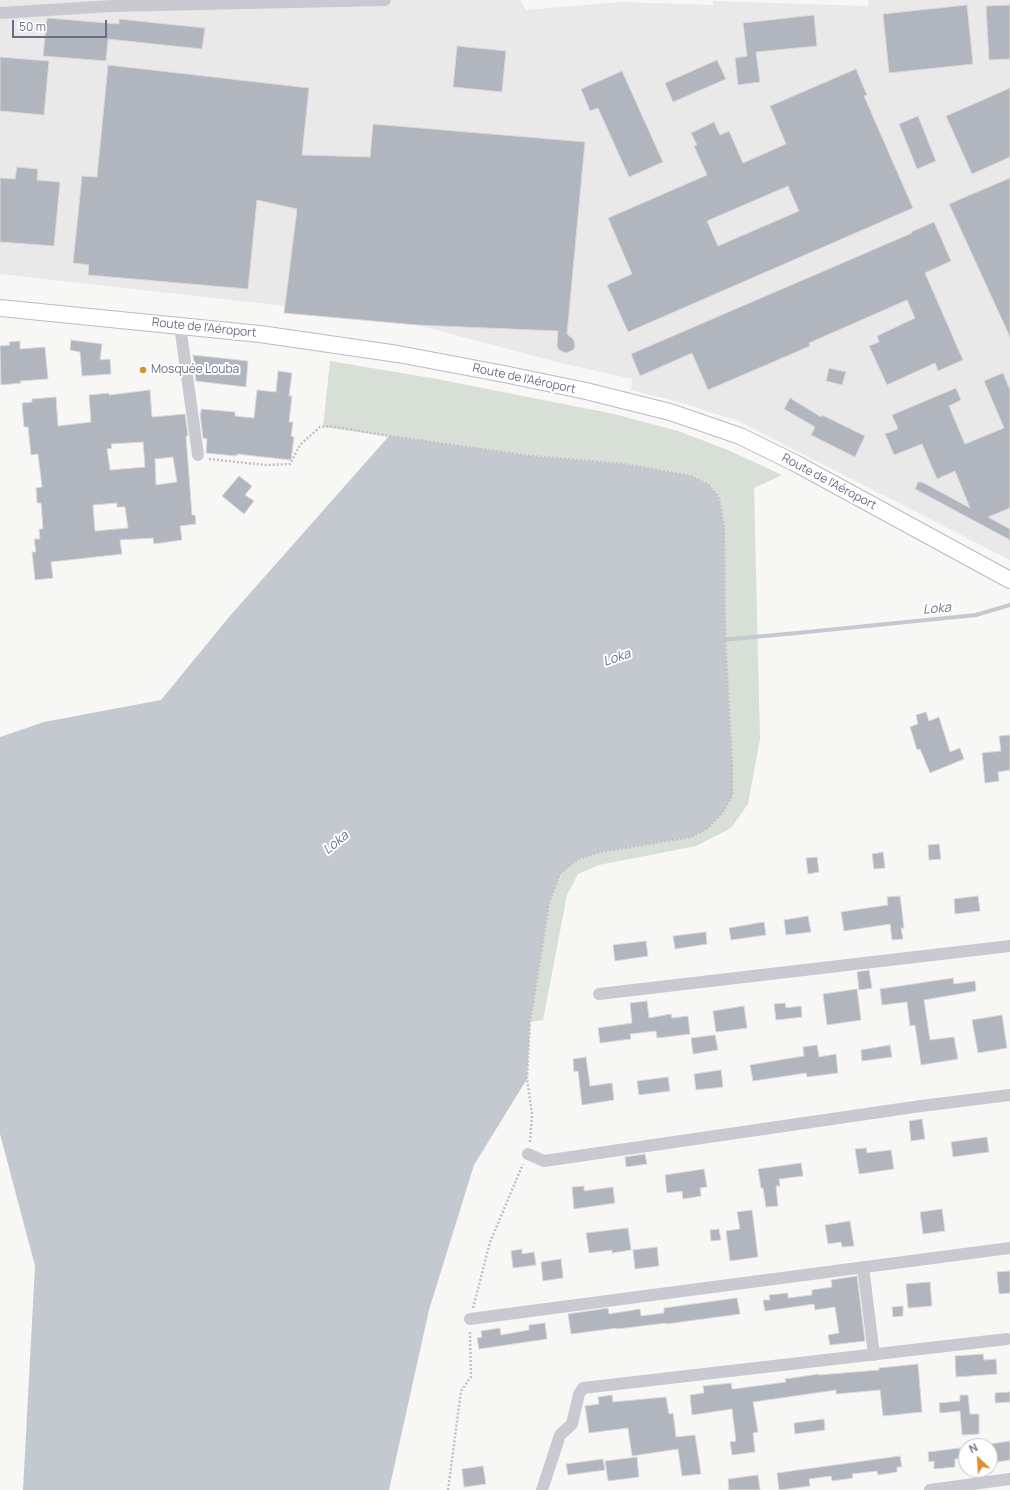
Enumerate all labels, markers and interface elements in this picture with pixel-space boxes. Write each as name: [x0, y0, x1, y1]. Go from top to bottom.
scale bar: [14, 12, 109, 38]
text: 50 m: [19, 18, 46, 35]
street label: Route de l'Aéroport: [151, 315, 257, 341]
street label: Route de l'Aéroport: [471, 361, 577, 397]
place label: Mosquée Louba: [151, 363, 239, 377]
marker: Mosquée Louba: [138, 365, 148, 375]
street label: Route de l'Aéroport: [779, 451, 879, 513]
water label: Loka: [922, 600, 952, 618]
water label: Loka: [601, 646, 633, 670]
water label: Loka: [320, 828, 352, 858]
north arrow: [958, 1438, 998, 1478]
text: N: [966, 1439, 980, 1456]

